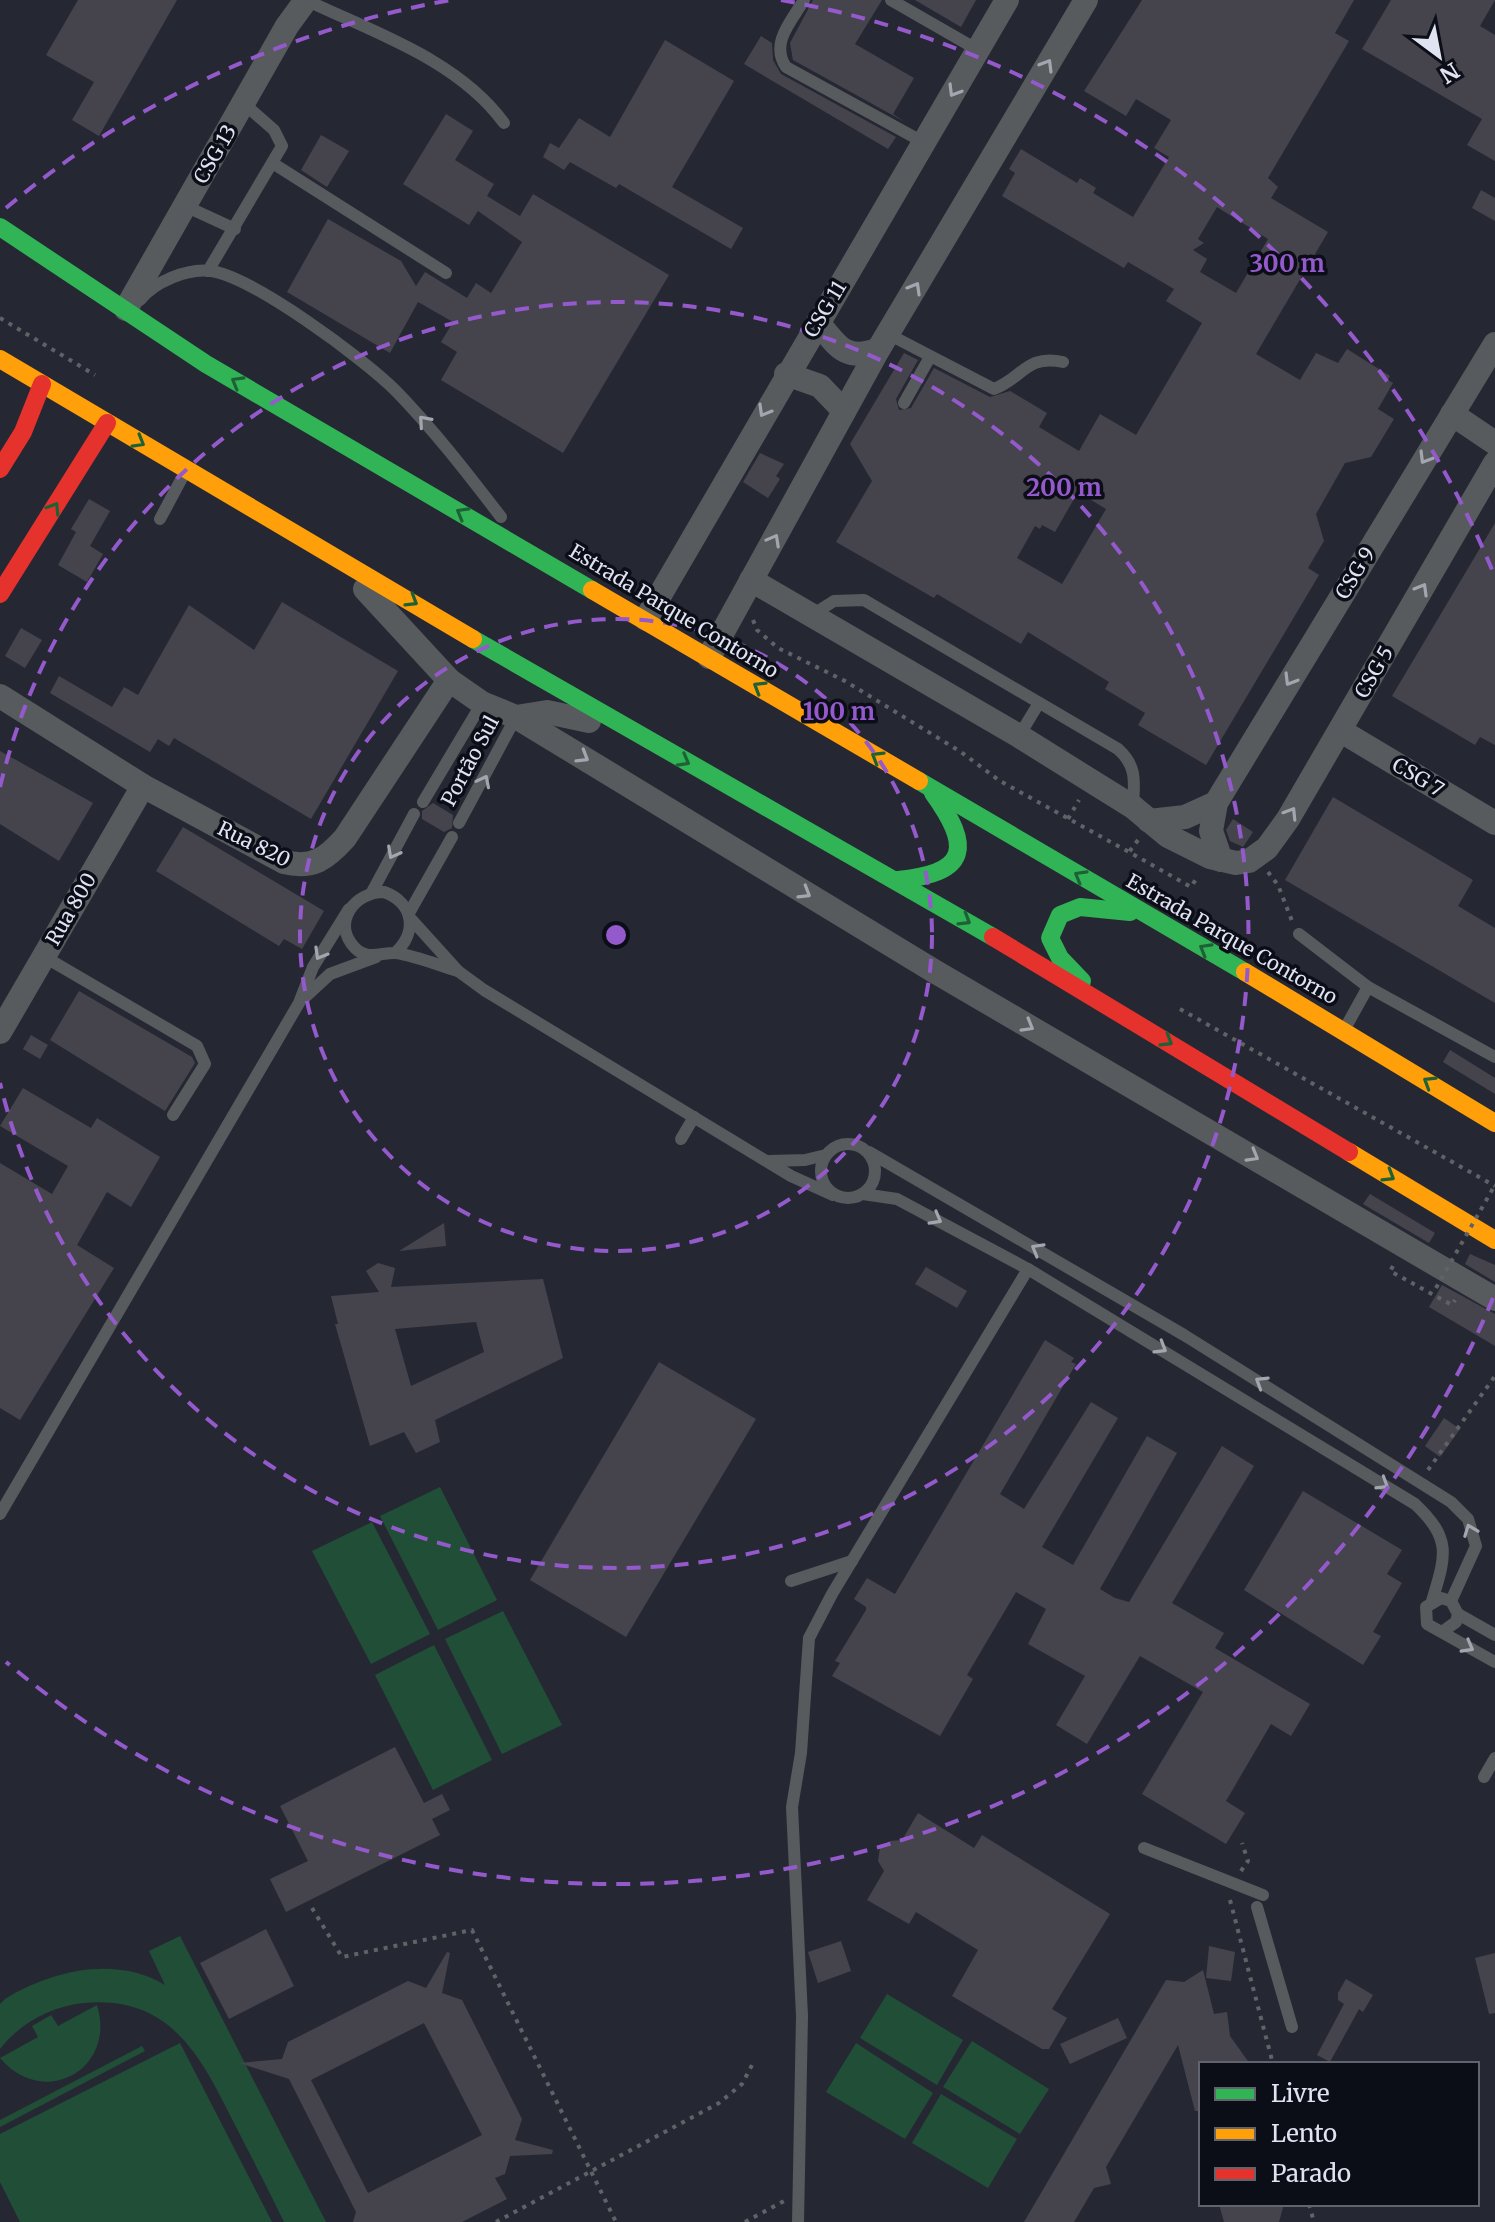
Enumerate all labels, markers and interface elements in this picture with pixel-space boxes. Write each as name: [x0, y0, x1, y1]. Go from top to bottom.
north arrow: [1399, 16, 1479, 96]
text: N: [1434, 56, 1464, 90]
one-way arrow: [1037, 59, 1053, 74]
one-way arrow: [948, 82, 963, 97]
street label: CSG 13: [188, 120, 241, 188]
text: 300 m: [1249, 248, 1325, 279]
street label: CSG 11: [798, 276, 851, 342]
one-way arrow: [905, 283, 920, 297]
one-way arrow: [231, 376, 246, 392]
one-way arrow: [758, 403, 774, 417]
one-way arrow: [419, 416, 434, 431]
one-way arrow: [130, 432, 145, 448]
one-way arrow: [1419, 449, 1435, 464]
text: 200 m: [1026, 472, 1102, 503]
one-way arrow: [45, 502, 60, 517]
one-way arrow: [456, 507, 471, 523]
one-way arrow: [764, 533, 779, 548]
street label: Estrada Parque Contorno: [565, 538, 784, 683]
street label: CSG 9: [1329, 542, 1380, 603]
one-way arrow: [1412, 583, 1428, 598]
one-way arrow: [403, 591, 418, 607]
street label: CSG 5: [1349, 641, 1398, 702]
one-way arrow: [1285, 671, 1300, 686]
one-way arrow: [753, 681, 768, 696]
text: 100 m: [803, 696, 875, 727]
street label: Portão Sul: [435, 711, 504, 810]
one-way arrow: [574, 747, 589, 763]
one-way arrow: [871, 751, 886, 767]
one-way arrow: [676, 752, 691, 767]
street label: CSG 7: [1388, 752, 1449, 802]
one-way arrow: [474, 774, 490, 789]
one-way arrow: [1282, 808, 1297, 822]
street label: Rua 820: [214, 815, 295, 872]
one-way arrow: [388, 845, 403, 860]
street label: Rua 800: [40, 868, 101, 949]
street label: Estrada Parque Contorno: [1122, 868, 1342, 1009]
one-way arrow: [1075, 870, 1089, 886]
one-way arrow: [796, 883, 811, 898]
one-way arrow: [956, 910, 971, 926]
centre of rings: [602, 921, 630, 949]
one-way arrow: [1199, 943, 1214, 959]
one-way arrow: [314, 945, 330, 960]
one-way arrow: [1019, 1016, 1034, 1032]
one-way arrow: [1158, 1031, 1173, 1047]
one-way arrow: [1423, 1076, 1438, 1092]
one-way arrow: [1244, 1146, 1259, 1162]
one-way arrow: [1380, 1166, 1395, 1182]
one-way arrow: [928, 1209, 942, 1224]
one-way arrow: [1032, 1243, 1046, 1259]
one-way arrow: [1152, 1338, 1167, 1354]
one-way arrow: [1255, 1376, 1270, 1391]
one-way arrow: [1374, 1474, 1389, 1489]
one-way arrow: [1464, 1524, 1480, 1538]
one-way arrow: [1460, 1637, 1474, 1653]
legend: [1199, 2062, 1479, 2206]
text: Livre: [1271, 2078, 1330, 2109]
text: Lento: [1271, 2118, 1337, 2149]
text: Parado: [1271, 2158, 1351, 2189]

